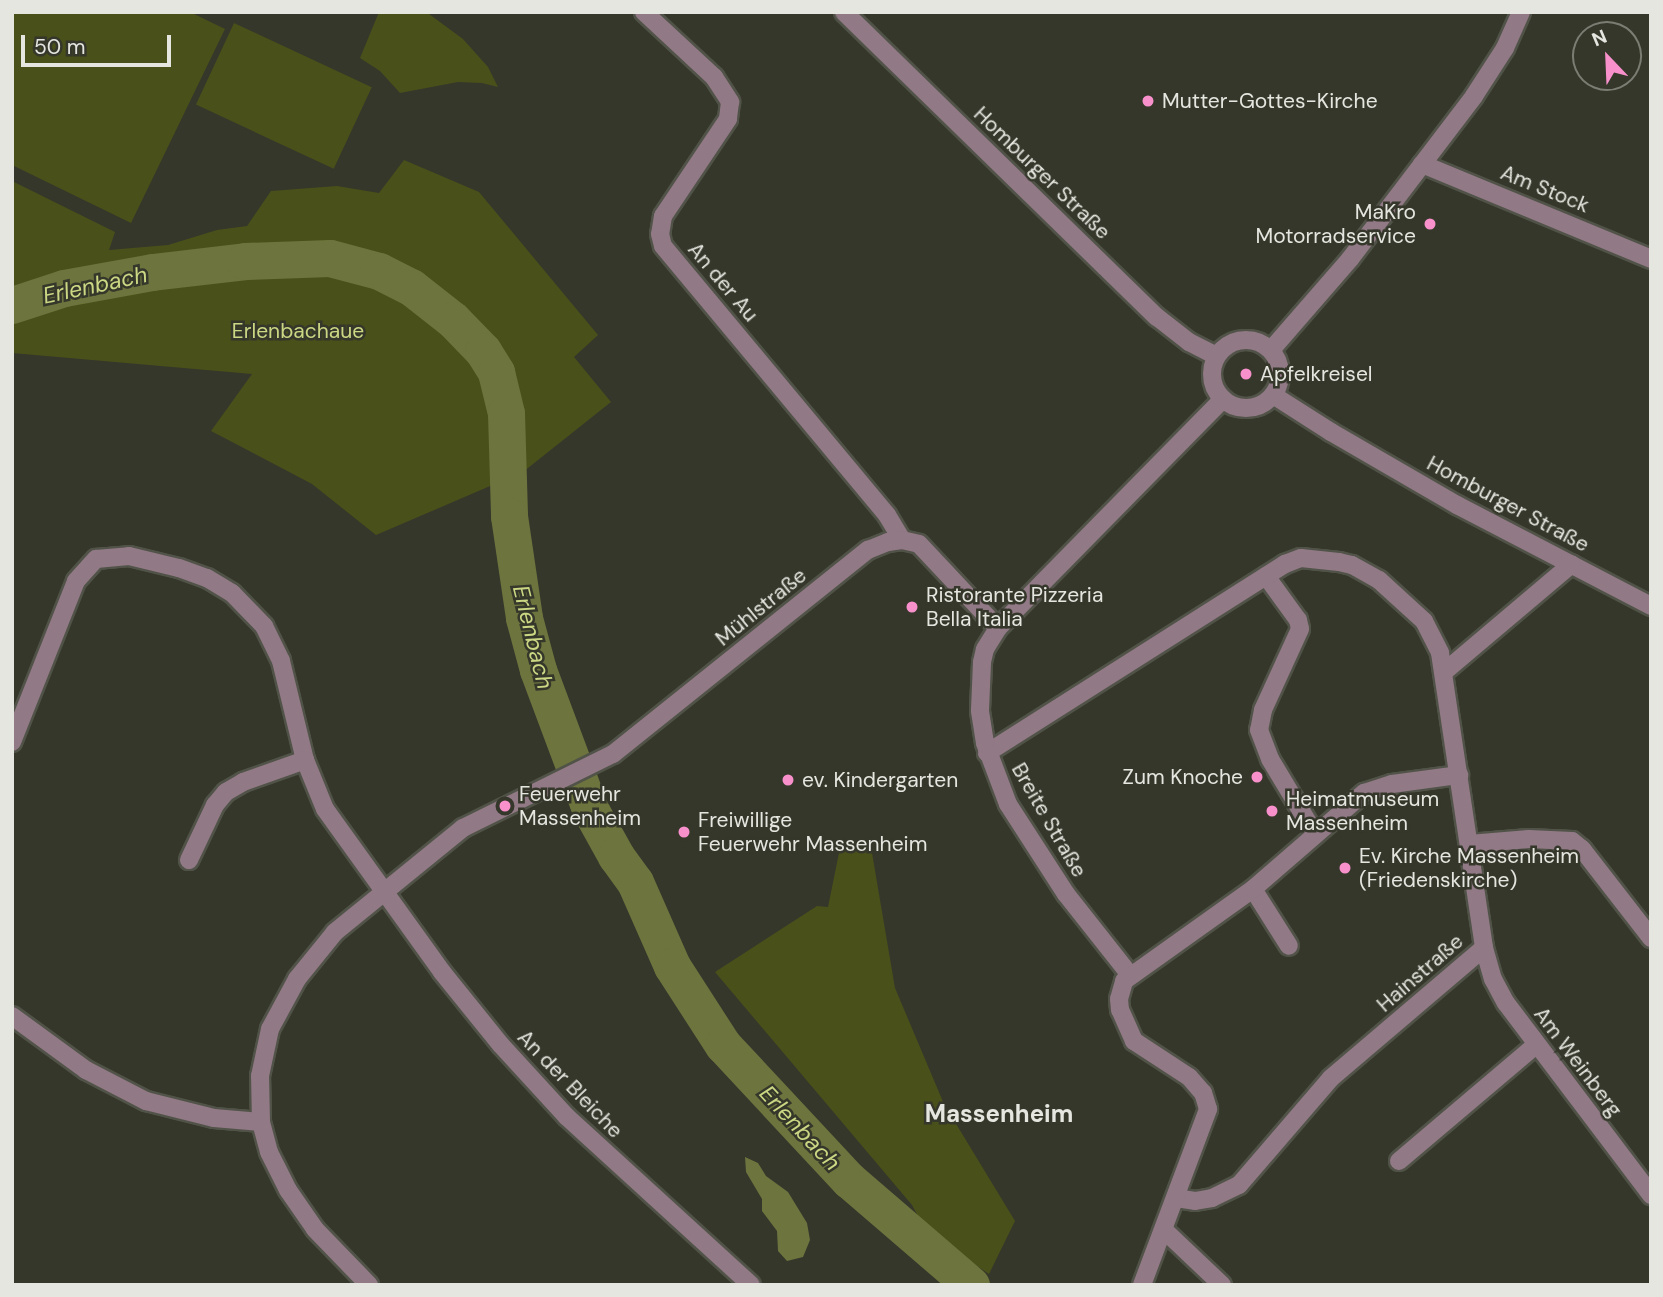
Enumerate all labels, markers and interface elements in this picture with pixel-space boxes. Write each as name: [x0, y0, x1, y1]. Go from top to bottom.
scale bar: [24, 21, 175, 65]
north arrow: [1572, 21, 1642, 91]
text: N: [1588, 24, 1611, 52]
text: 50 m: [34, 33, 85, 61]
place label: Mutter-Gottes-Kirche: [1162, 88, 1378, 114]
marker: Mutter-Gottes-Kirche: [1140, 93, 1156, 109]
street label: Homburger Straße: [969, 101, 1115, 245]
street label: Am Stock: [1497, 160, 1593, 218]
place label: MaKro Motorradservice: [1255, 199, 1416, 249]
marker: MaKro Motorradservice: [1422, 216, 1438, 232]
street label: An der Au: [683, 237, 763, 327]
water label: Erlenbach: [40, 260, 150, 310]
park label: Erlenbachaue: [232, 318, 364, 344]
place label: Apfelkreisel: [1260, 361, 1372, 387]
marker: Apfelkreisel: [1238, 366, 1254, 382]
street label: Homburger Straße: [1423, 451, 1593, 557]
street label: Mühlstraße: [711, 563, 811, 651]
water label: Erlenbach: [507, 582, 559, 692]
place label: Ristorante Pizzeria Bella Italia: [926, 582, 1103, 632]
marker: Ristorante Pizzeria Bella Italia: [904, 599, 920, 615]
street label: Breite Straße: [1006, 758, 1092, 882]
place label: Zum Knoche: [1123, 764, 1243, 790]
place label: ev. Kindergarten: [802, 767, 958, 793]
marker: Zum Knoche: [1249, 769, 1265, 785]
marker: ev. Kindergarten: [780, 772, 796, 788]
place label: Feuerwehr Massenheim: [519, 781, 641, 831]
place label: Heimatmuseum Massenheim: [1286, 786, 1439, 836]
marker: Feuerwehr Massenheim: [497, 798, 513, 814]
marker: Heimatmuseum Massenheim: [1264, 803, 1280, 819]
place label: Freiwillige Feuerwehr Massenheim: [698, 807, 927, 857]
marker: Freiwillige Feuerwehr Massenheim: [676, 824, 692, 840]
place label: Ev. Kirche Massenheim (Friedenskirche): [1359, 843, 1579, 893]
marker: Ev. Kirche Massenheim (Friedenskirche): [1337, 860, 1353, 876]
street label: Hainstraße: [1372, 929, 1468, 1017]
street label: Am Weinberg: [1529, 1002, 1627, 1122]
street label: An der Bleiche: [512, 1025, 628, 1143]
water label: Erlenbach: [754, 1080, 846, 1176]
district label: Massenheim: [925, 1100, 1073, 1128]

